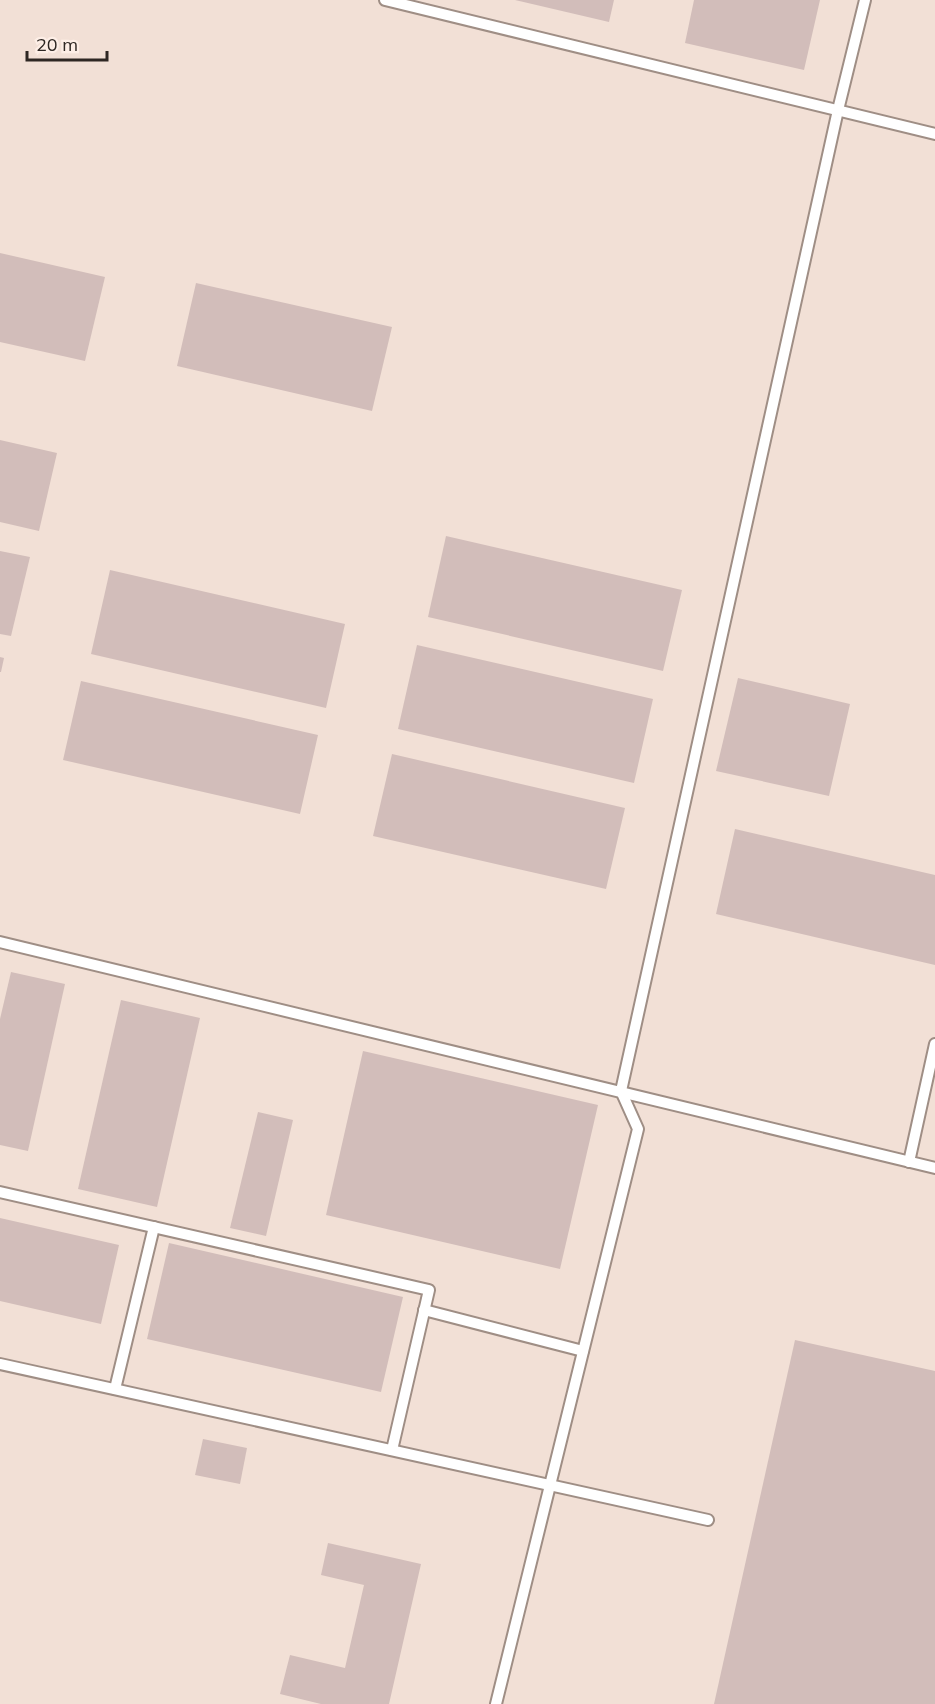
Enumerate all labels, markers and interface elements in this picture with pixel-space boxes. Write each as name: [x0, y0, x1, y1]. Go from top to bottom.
scale bar: [27, 24, 106, 62]
text: 20 m: [36, 33, 78, 56]

